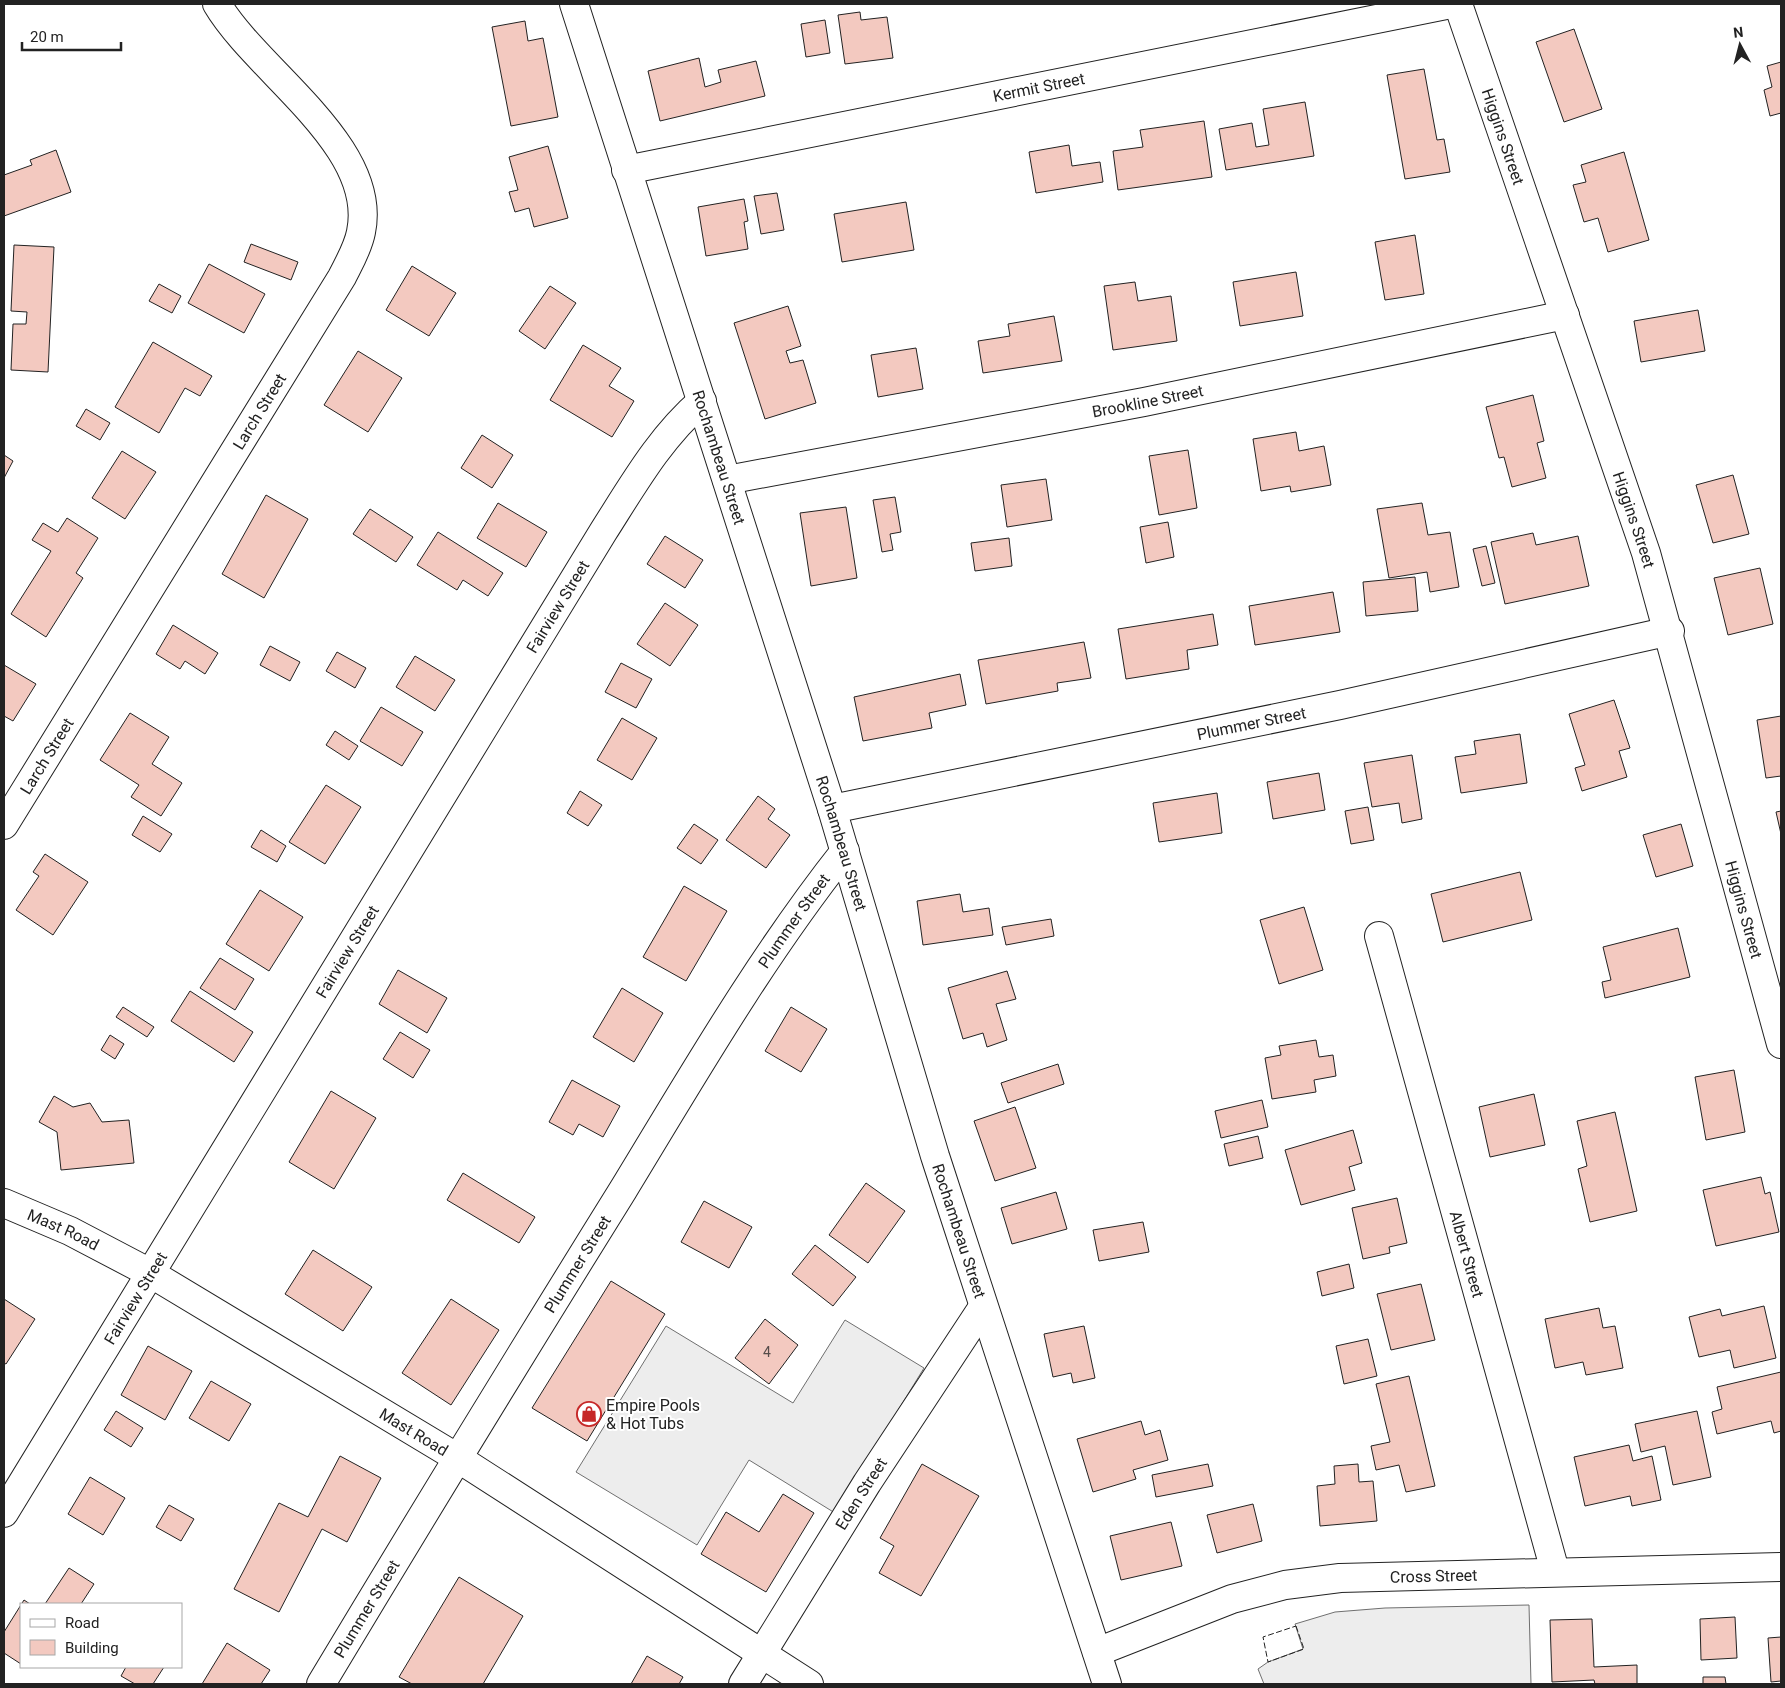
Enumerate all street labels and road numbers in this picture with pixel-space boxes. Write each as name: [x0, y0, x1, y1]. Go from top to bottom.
street label: Kermit Street: [991, 69, 1086, 106]
street label: Higgins Street: [1478, 86, 1528, 187]
street label: Larch Street: [229, 370, 290, 453]
street label: Brookline Street: [1091, 381, 1205, 422]
street label: Rochambeau Street: [688, 388, 749, 527]
street label: Higgins Street: [1609, 469, 1659, 570]
street label: Fairview Street: [522, 557, 593, 657]
street label: Plummer Street: [1195, 703, 1308, 744]
street label: Larch Street: [16, 715, 78, 798]
street label: Rochambeau Street: [812, 774, 871, 913]
street label: Higgins Street: [1721, 859, 1766, 961]
street label: Plummer Street: [754, 870, 834, 972]
street label: Fairview Street: [312, 902, 383, 1001]
street label: Rochambeau Street: [928, 1161, 990, 1301]
street label: Mast Road: [25, 1205, 102, 1255]
street label: Albert Street: [1446, 1209, 1488, 1300]
street label: Plummer Street: [540, 1212, 615, 1316]
street label: Fairview Street: [100, 1248, 171, 1348]
street label: Mast Road: [376, 1404, 451, 1460]
street label: Eden Street: [832, 1454, 891, 1533]
street label: Plummer Street: [330, 1557, 404, 1661]
street label: Cross Street: [1390, 1566, 1478, 1587]

